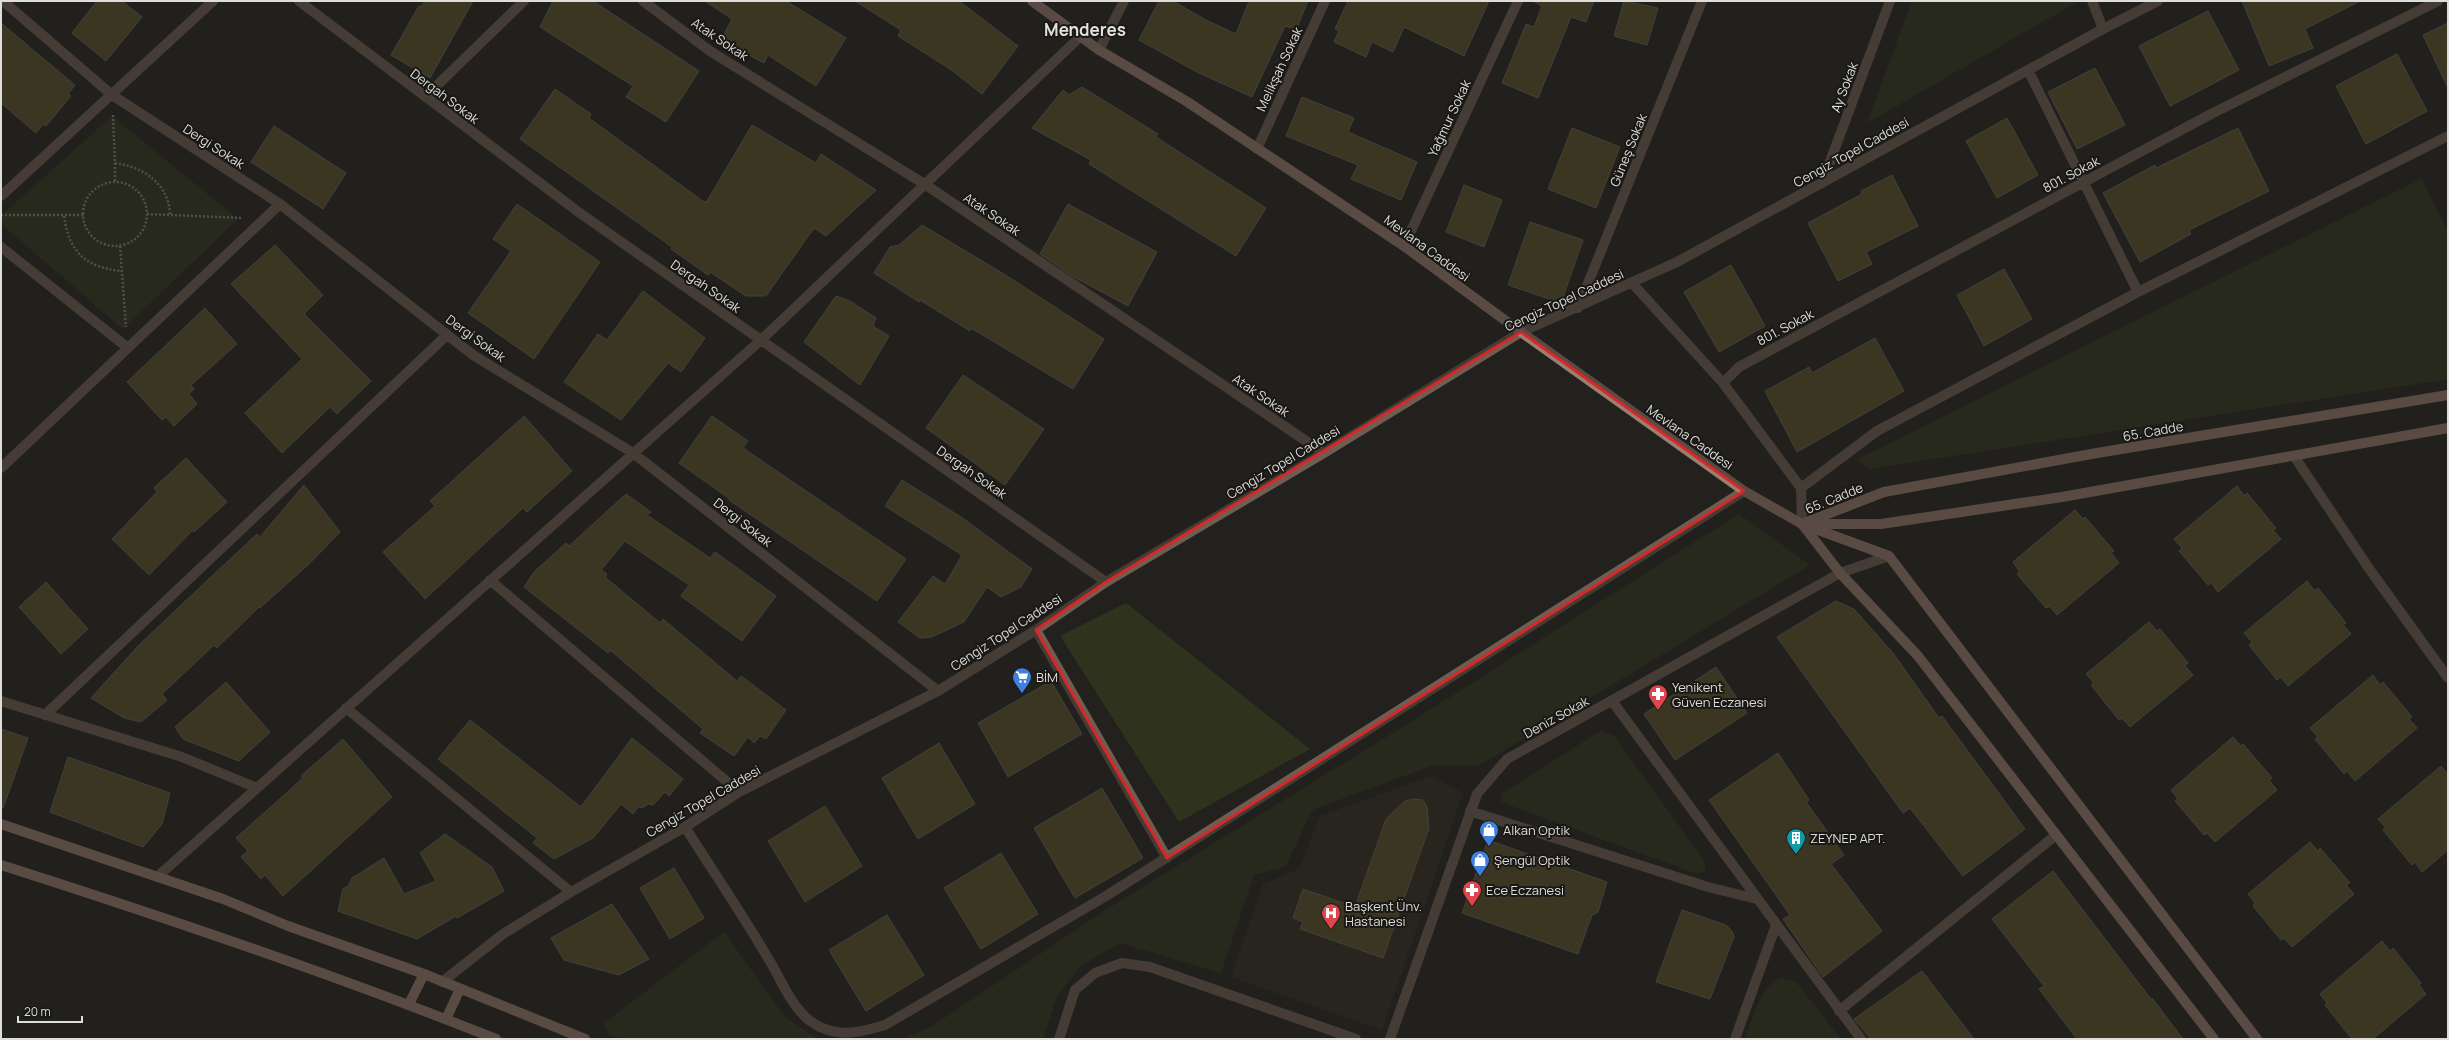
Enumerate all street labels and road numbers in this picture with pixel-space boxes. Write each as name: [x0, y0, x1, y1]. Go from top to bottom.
street label: Atak Sokak: [688, 13, 753, 65]
street label: Melikşah Sokak: [1252, 23, 1307, 114]
street label: Ay Sokak: [1826, 59, 1862, 115]
street label: Dergah Sokak: [407, 64, 484, 128]
street label: Yağmur Sokak: [1423, 76, 1475, 159]
street label: Güneş Sokak: [1605, 110, 1651, 189]
street label: Cengiz Topel Caddesi: [1790, 113, 1912, 191]
street label: Dergi Sokak: [180, 119, 249, 173]
street label: 801. Sokak: [2040, 151, 2103, 196]
street label: Atak Sokak: [960, 188, 1025, 240]
street label: Mevlana Caddesi: [1380, 211, 1474, 285]
street label: Dergah Sokak: [667, 255, 745, 317]
street label: Cengiz Topel Caddesi: [1502, 265, 1626, 335]
street label: 801. Sokak: [1754, 304, 1817, 349]
street label: Dergi Sokak: [442, 310, 510, 366]
street label: Atak Sokak: [1229, 369, 1294, 421]
street label: Mevlana Caddesi: [1643, 400, 1737, 474]
street label: 65. Cadde: [2121, 417, 2185, 445]
street label: Cengiz Topel Caddesi: [1223, 421, 1343, 503]
street label: Dergah Sokak: [933, 441, 1011, 503]
street label: 65. Cadde: [1802, 478, 1866, 518]
street label: Dergi Sokak: [710, 493, 777, 551]
street label: Cengiz Topel Caddesi: [947, 589, 1065, 675]
street label: Deniz Sokak: [1520, 691, 1592, 742]
street label: Cengiz Topel Caddesi: [642, 761, 764, 841]

